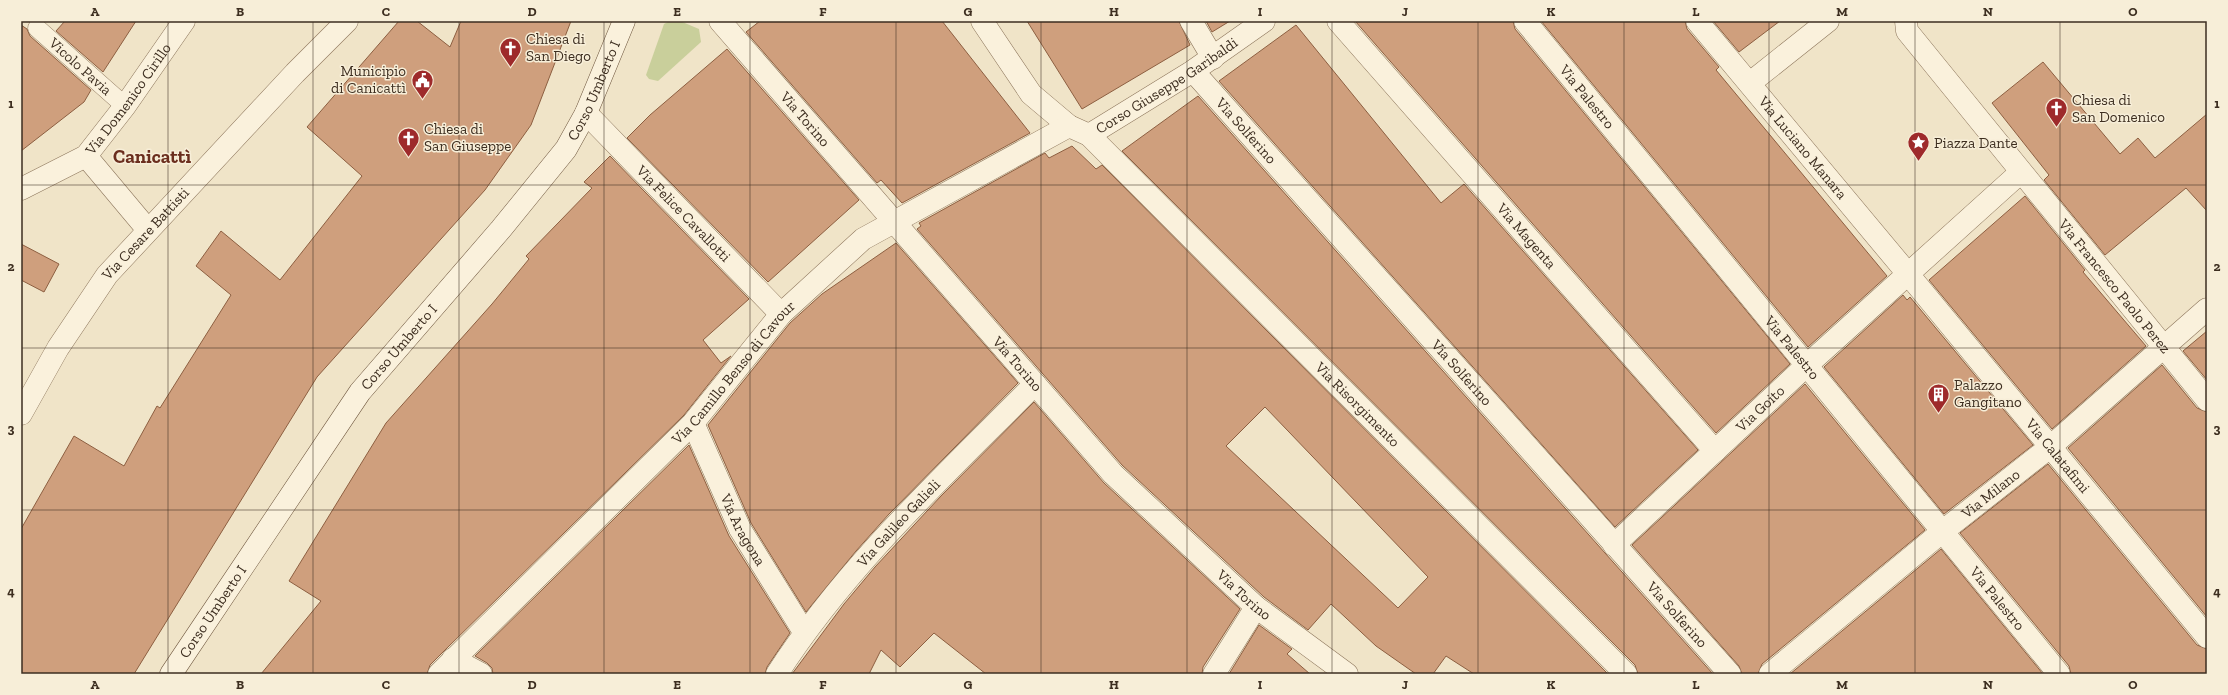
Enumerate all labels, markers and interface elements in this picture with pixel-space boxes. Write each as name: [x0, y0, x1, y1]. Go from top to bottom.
text: A: [91, 4, 100, 19]
text: B: [236, 4, 244, 19]
text: C: [382, 4, 390, 19]
text: D: [527, 4, 537, 19]
text: E: [673, 4, 681, 19]
text: F: [819, 4, 827, 19]
text: G: [964, 4, 973, 19]
text: H: [1109, 4, 1119, 19]
text: I: [1258, 4, 1263, 19]
text: J: [1402, 4, 1408, 19]
text: K: [1547, 4, 1556, 19]
text: L: [1692, 4, 1700, 19]
text: M: [1836, 4, 1848, 19]
text: N: [1983, 4, 1993, 19]
text: O: [2128, 4, 2138, 19]
place label: Chiesa di San Diego: [526, 30, 591, 65]
street label: Vicolo Pavia: [45, 33, 116, 99]
street label: Corso Giuseppe Garibaldi: [1092, 34, 1241, 138]
church icon: Chiesa di San Diego: [497, 35, 523, 68]
street label: Corso Umberto I: [564, 38, 624, 144]
street label: Via Domenico Cirillo: [81, 39, 175, 159]
street label: Via Palestro: [1555, 60, 1619, 133]
place label: Municipio di Canicattì: [331, 62, 406, 97]
public building icon: Municipio di Canicattì: [409, 67, 435, 100]
street label: Via Torino: [776, 87, 834, 151]
place label: Chiesa di San Domenico: [2072, 91, 2165, 126]
street label: Via Luciano Manara: [1754, 92, 1851, 203]
street label: Via Solferino: [1211, 93, 1281, 168]
text: 1: [8, 96, 14, 111]
church icon: Chiesa di San Domenico: [2043, 96, 2069, 129]
text: 1: [2214, 96, 2220, 111]
place label: Chiesa di San Giuseppe: [424, 120, 511, 155]
church icon: Chiesa di San Giuseppe: [396, 125, 422, 158]
place icon: Piazza Dante: [1905, 130, 1931, 163]
place label: Piazza Dante: [1934, 134, 2018, 152]
district label: Canicattì: [113, 145, 191, 168]
street label: Via Felice Cavallotti: [632, 161, 734, 266]
street label: Via Cesare Battisti: [97, 184, 193, 284]
street label: Via Magenta: [1492, 199, 1560, 273]
street label: Via Francesco Paolo Perez: [2054, 215, 2174, 357]
text: 2: [8, 259, 15, 274]
text: 2: [2214, 259, 2221, 274]
street label: Via Camillo Benso di Cavour: [667, 297, 799, 449]
street label: Corso Umberto I: [357, 300, 441, 394]
street label: Via Palestro: [1760, 311, 1824, 384]
street label: Via Torino: [988, 332, 1046, 395]
street label: Via Solferino: [1427, 335, 1496, 410]
street label: Via Risorgimento: [1311, 358, 1404, 451]
place label: Palazzo Gangitano: [1954, 376, 2022, 411]
street label: Via Goito: [1732, 381, 1788, 436]
building icon: Palazzo Gangitano: [1926, 381, 1952, 414]
street label: Via Calatafimi: [2021, 414, 2094, 497]
text: 3: [8, 421, 15, 436]
text: 3: [2214, 421, 2221, 436]
street label: Via Milano: [1957, 465, 2024, 523]
street label: Via Galileo Galieli: [853, 476, 944, 571]
street label: Via Aragona: [716, 490, 770, 569]
street label: Corso Umberto I: [175, 562, 250, 661]
street label: Via Palestro: [1965, 562, 2029, 634]
street label: Via Torino: [1212, 565, 1275, 624]
street label: Via Solferino: [1642, 577, 1712, 652]
text: 4: [7, 584, 15, 599]
text: 4: [2213, 584, 2221, 599]
text: A: [91, 677, 100, 692]
text: B: [236, 677, 244, 692]
text: C: [382, 677, 390, 692]
text: D: [527, 677, 537, 692]
text: E: [673, 677, 681, 692]
text: F: [819, 677, 827, 692]
text: G: [964, 677, 973, 692]
text: H: [1109, 677, 1119, 692]
text: I: [1258, 677, 1263, 692]
text: J: [1402, 677, 1408, 692]
text: K: [1547, 677, 1556, 692]
text: L: [1692, 677, 1700, 692]
text: M: [1836, 677, 1848, 692]
text: N: [1983, 677, 1993, 692]
text: O: [2128, 677, 2138, 692]

